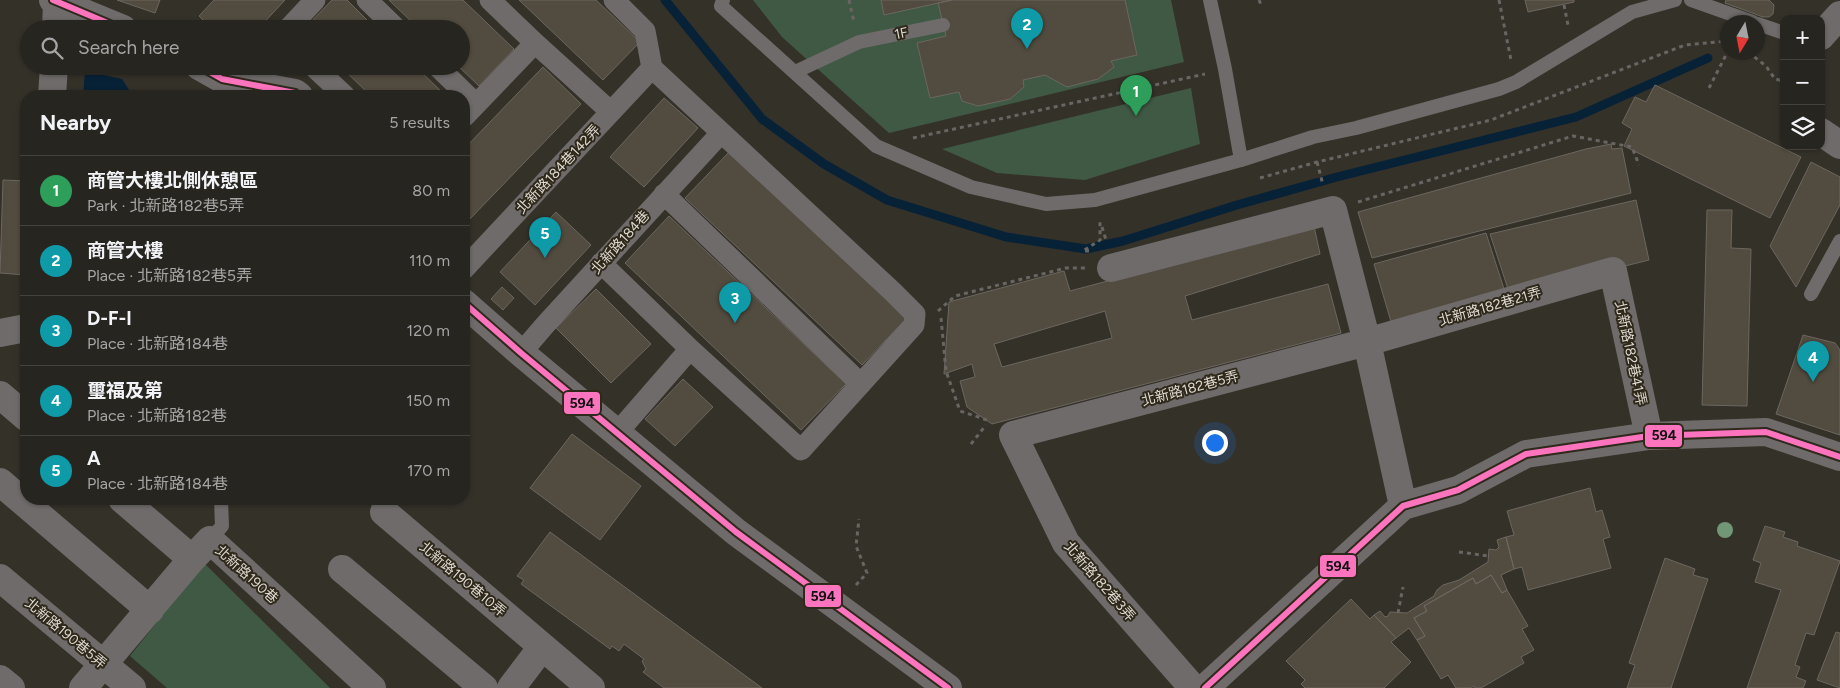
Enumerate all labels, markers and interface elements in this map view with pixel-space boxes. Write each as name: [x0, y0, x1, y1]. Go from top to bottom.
pin: 2: [1011, 8, 1043, 49]
north arrow: [1720, 15, 1765, 60]
map controls: [1780, 15, 1825, 150]
button: +: [1780, 15, 1825, 60]
search box: [20, 20, 470, 75]
street label: 1F: [893, 24, 910, 43]
icon: search: [38, 34, 66, 62]
text: Search here: [78, 36, 180, 59]
button: −: [1780, 60, 1825, 105]
pin: 1: [1120, 75, 1152, 116]
button: layers: [1780, 105, 1825, 150]
text: Nearby: [40, 110, 111, 135]
text: 5 results: [389, 113, 450, 132]
street label: 北新路184巷142弄: [513, 121, 604, 217]
text: 商管大樓北側休憩區: [87, 169, 258, 192]
text: 1: [53, 181, 59, 200]
text: 80 m: [412, 181, 450, 200]
text: Park · 北新路182巷5弄: [87, 196, 244, 215]
street label: 北新路184巷: [588, 207, 653, 277]
pin: 5: [529, 217, 561, 258]
text: 商管大樓: [87, 239, 163, 262]
text: 2: [51, 251, 61, 270]
text: 110 m: [409, 251, 450, 270]
text: Place · 北新路182巷5弄: [87, 266, 252, 285]
pin: 3: [719, 282, 751, 323]
street label: 北新路182巷21弄: [1437, 284, 1543, 329]
street label: 北新路182巷41弄: [1611, 299, 1650, 407]
text: D-F-I: [87, 307, 132, 330]
text: 3: [52, 321, 60, 340]
text: 120 m: [407, 321, 450, 340]
text: Place · 北新路184巷: [87, 334, 228, 353]
pin: 4: [1797, 341, 1829, 382]
street label: 北新路182巷5弄: [1140, 367, 1241, 410]
text: 璽福及第: [87, 379, 163, 402]
text: 4: [51, 391, 61, 410]
text: 150 m: [406, 391, 450, 410]
line badge: 594: [563, 391, 601, 415]
text: 594: [569, 395, 595, 412]
text: Place · 北新路182巷: [87, 406, 227, 425]
line badge: 594: [1644, 424, 1683, 448]
text: 594: [1651, 427, 1677, 444]
your location: [1202, 430, 1228, 456]
text: A: [87, 447, 101, 470]
text: 5: [51, 461, 61, 480]
text: 170 m: [407, 461, 450, 480]
text: Place · 北新路184巷: [87, 474, 228, 493]
street label: 北新路190巷10弄: [416, 538, 509, 620]
street label: 北新路182巷3弄: [1060, 538, 1139, 625]
street label: 北新路190巷: [212, 542, 282, 607]
line badge: 594: [1319, 554, 1357, 578]
text: 594: [1325, 558, 1351, 575]
line badge: 594: [804, 584, 842, 608]
text: 594: [810, 588, 836, 605]
street label: 北新路190巷5弄: [22, 594, 110, 672]

